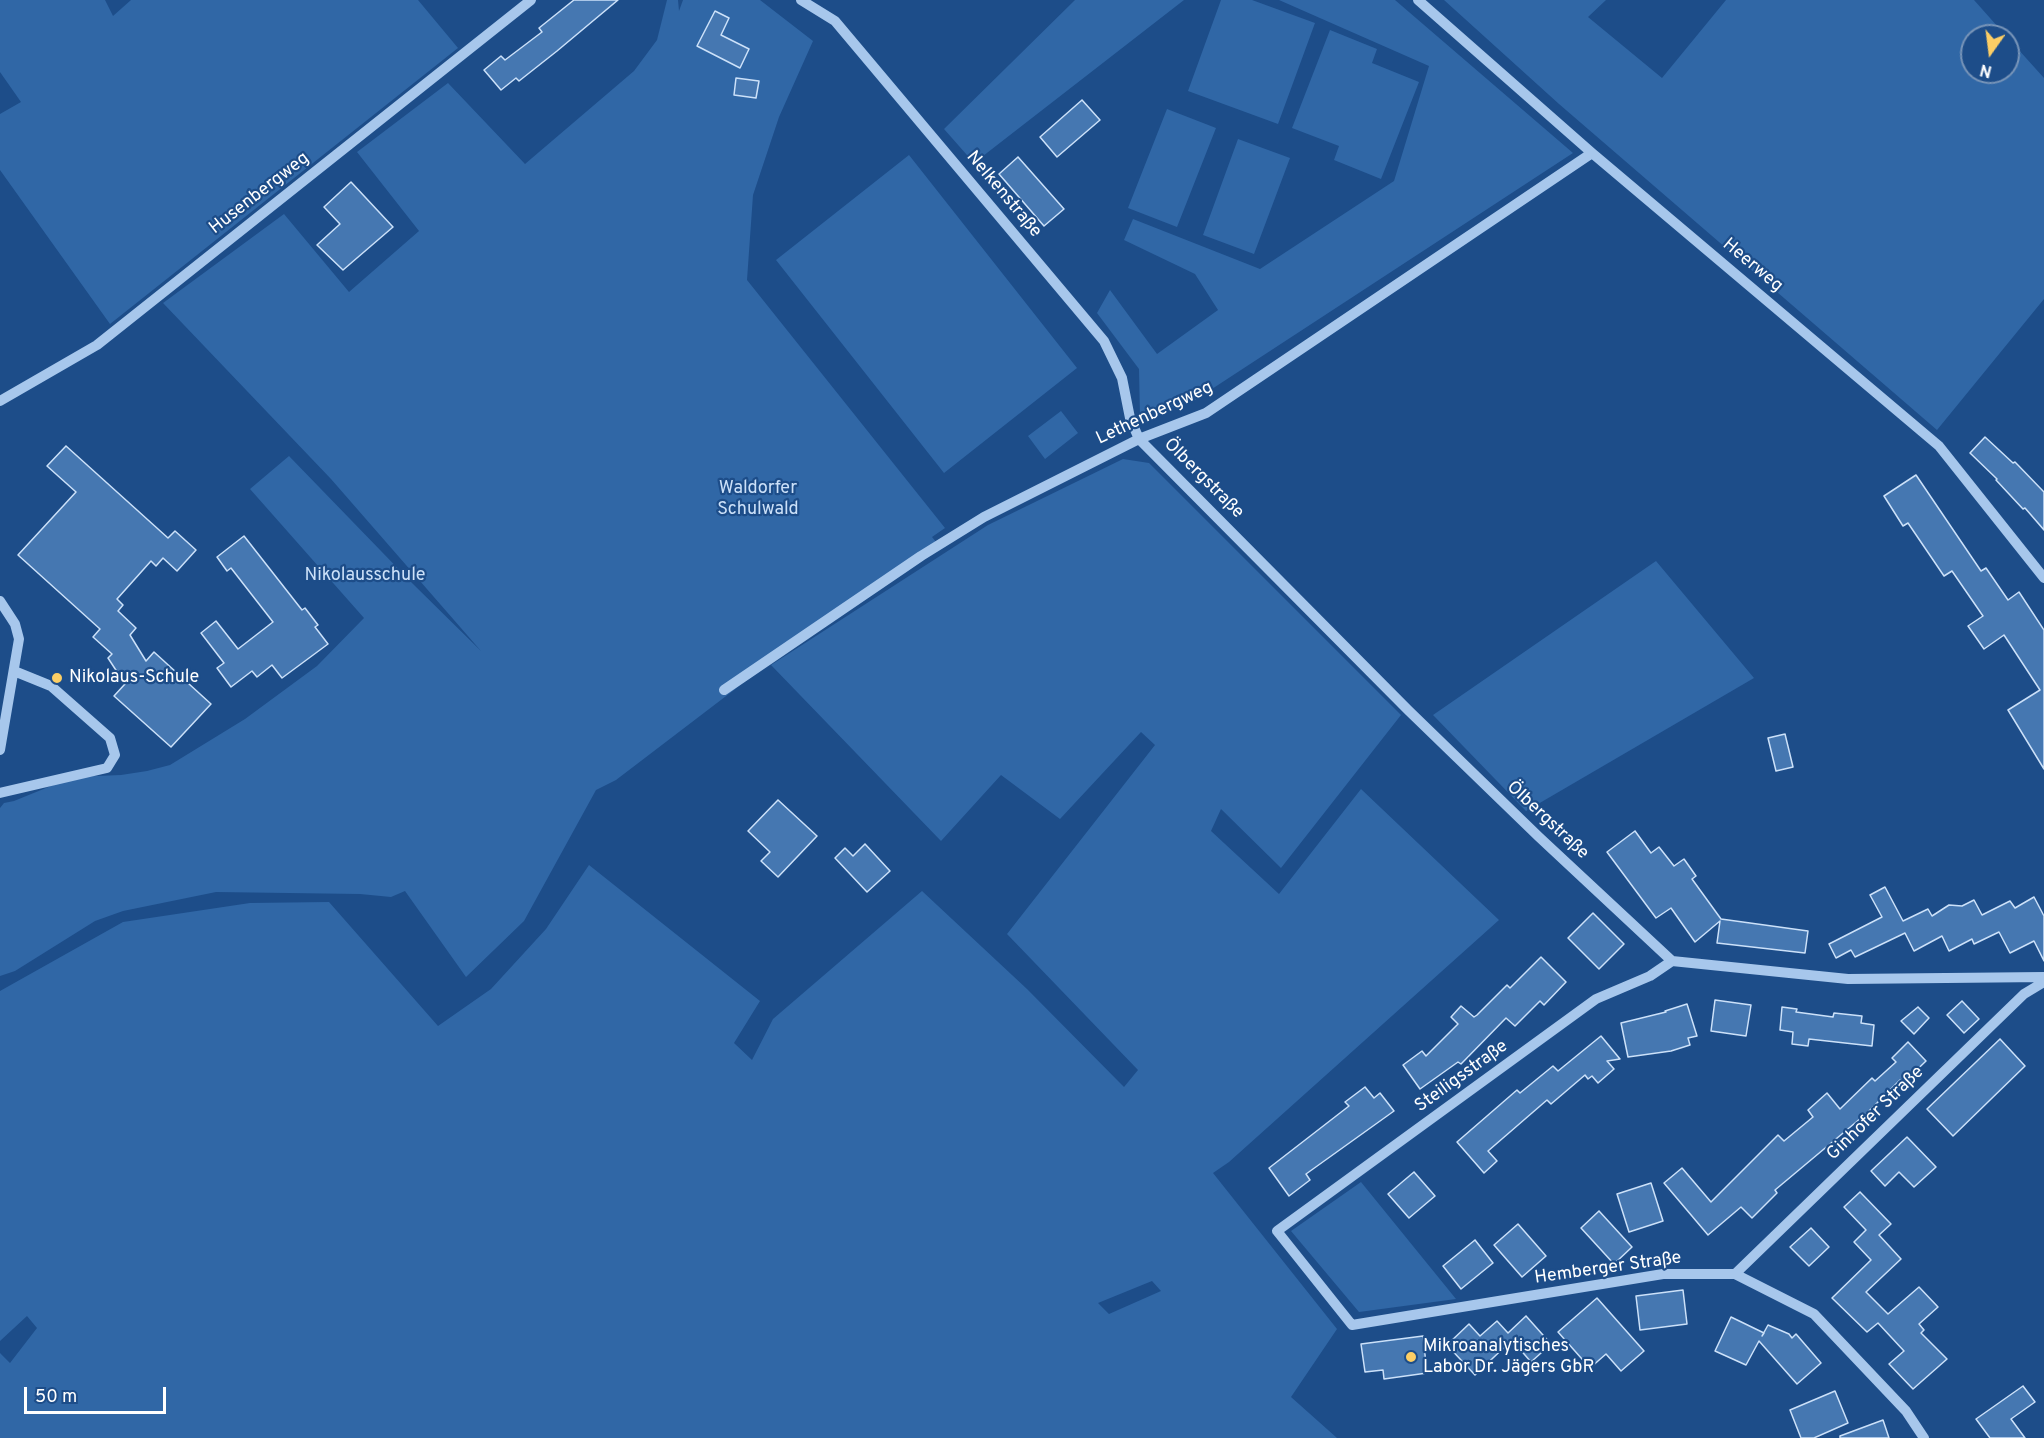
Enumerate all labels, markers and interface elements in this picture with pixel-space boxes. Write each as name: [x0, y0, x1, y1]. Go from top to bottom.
north arrow: [1960, 24, 2020, 84]
text: N: [1978, 58, 1994, 81]
street label: Nelkenstraße: [961, 147, 1045, 243]
street label: Husenbergweg: [206, 148, 314, 240]
street label: Heerweg: [1717, 234, 1787, 298]
street label: Lethenbergweg: [1093, 378, 1217, 450]
street label: Ölbergstraße: [1158, 434, 1248, 524]
park label: Waldorfer Schulwald: [717, 478, 799, 520]
park label: Nikolausschule: [304, 565, 426, 587]
place label: Nikolaus-Schule: [69, 667, 199, 689]
marker: Nikolaus-Schule: [50, 671, 64, 685]
street label: Ölbergstraße: [1501, 777, 1593, 865]
street label: Steiligsstraße: [1411, 1036, 1513, 1118]
street label: Ginhofer Straße: [1823, 1062, 1929, 1166]
street label: Hemberger Straße: [1533, 1248, 1683, 1290]
place label: Mikroanalytisches Labor Dr. Jägers GbR: [1423, 1336, 1594, 1378]
marker: Mikroanalytisches Labor Dr. Jägers GbR: [1404, 1350, 1418, 1364]
scale bar: [27, 1375, 170, 1413]
text: 50 m: [35, 1386, 77, 1409]

